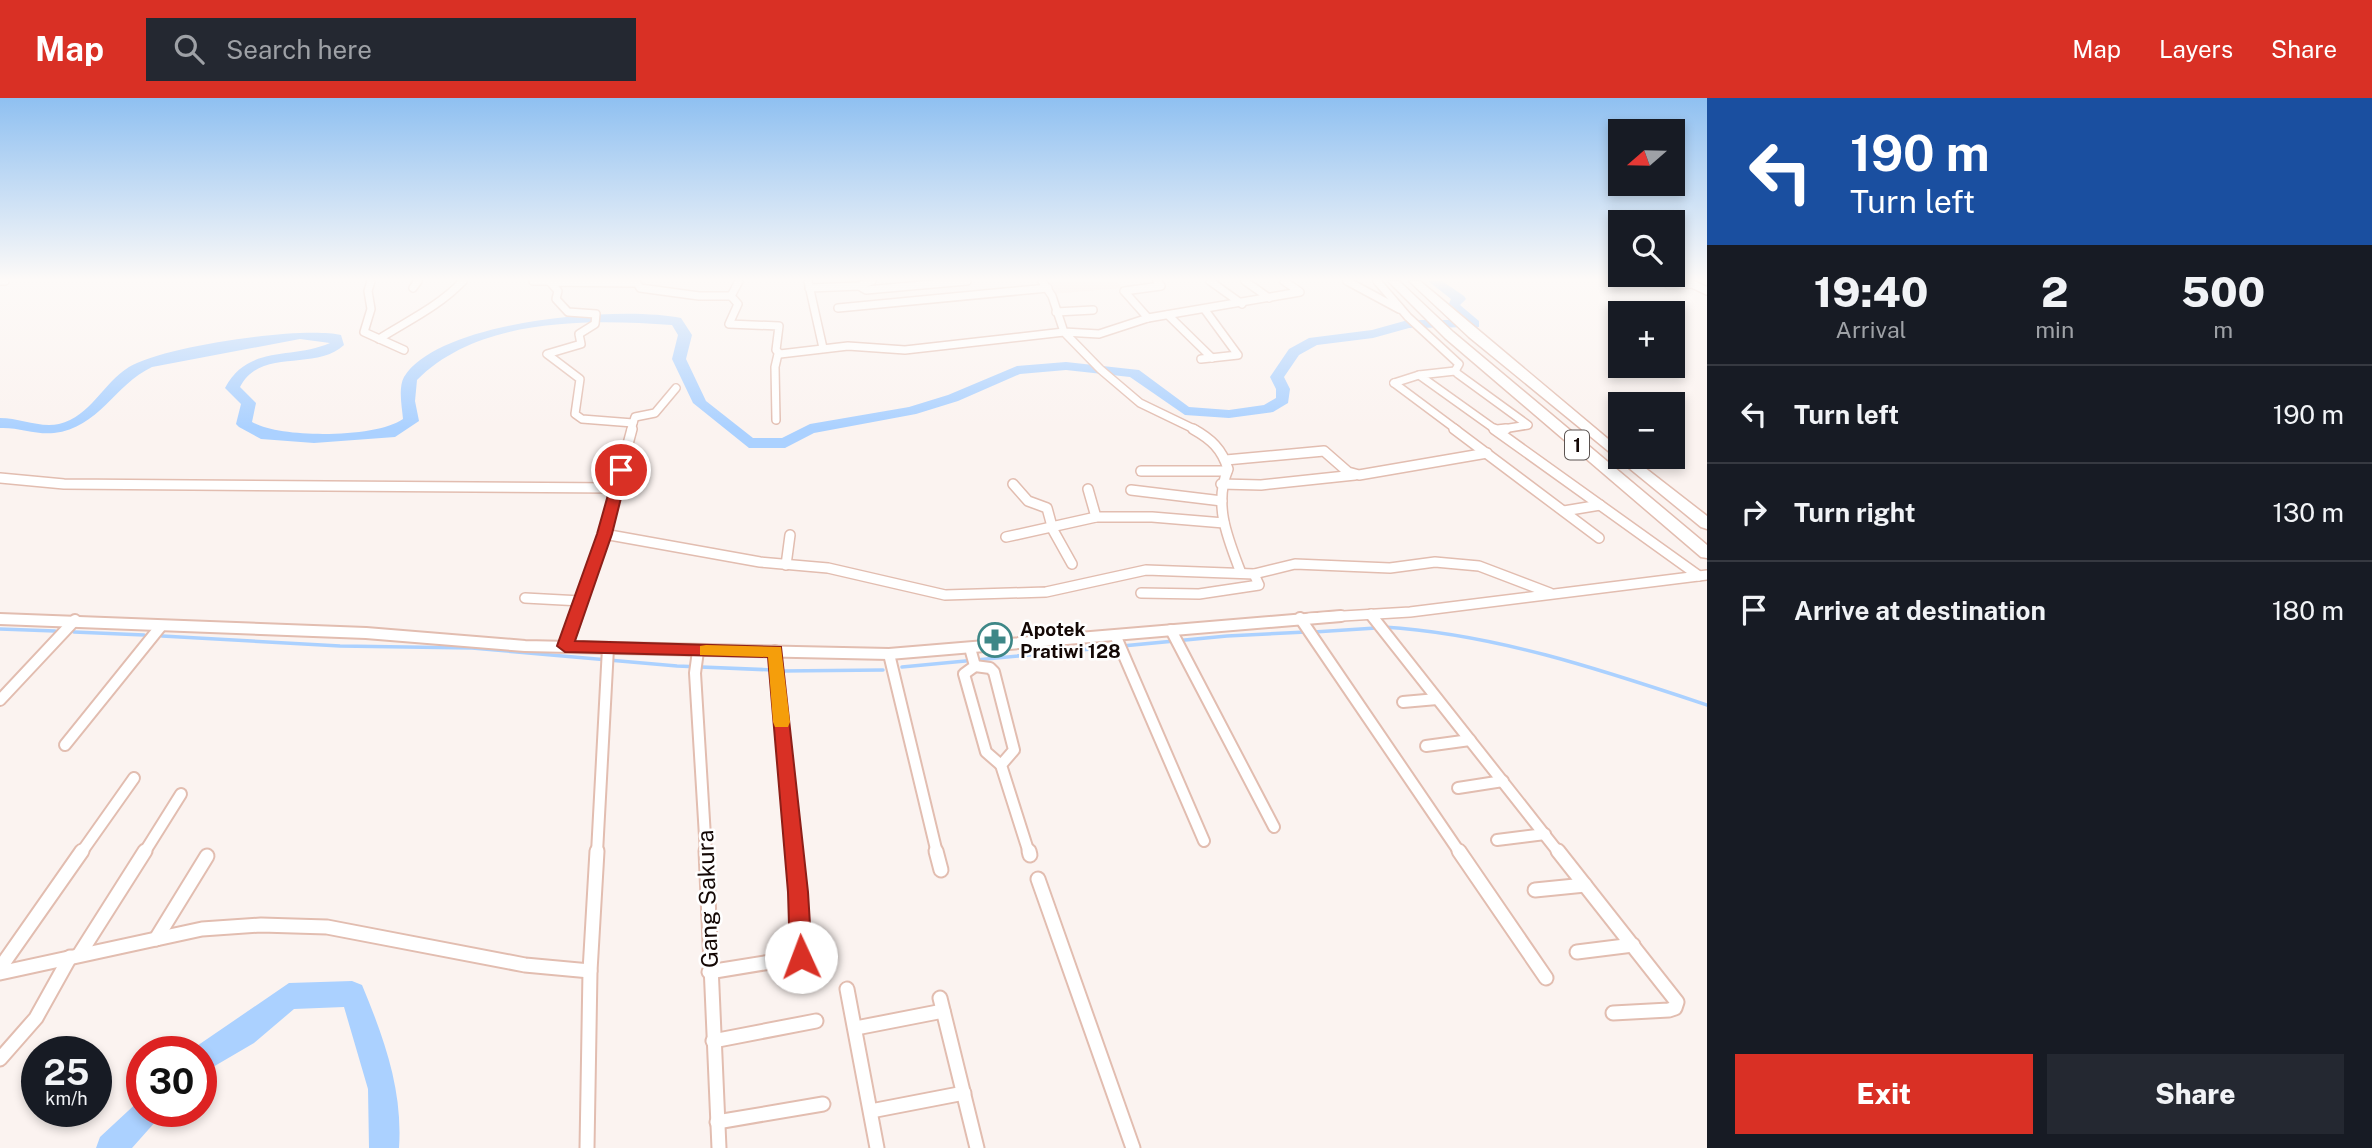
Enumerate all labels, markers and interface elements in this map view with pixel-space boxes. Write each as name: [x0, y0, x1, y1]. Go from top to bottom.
search box: [146, 18, 636, 81]
text: Map: [35, 30, 104, 68]
icon: search: [170, 30, 208, 68]
text: Search here: [226, 34, 372, 65]
text: Map: [2072, 35, 2121, 63]
text: Layers: [2159, 35, 2233, 63]
text: Share: [2271, 35, 2337, 63]
north arrow: [1608, 119, 1685, 196]
map controls: [1608, 119, 1685, 469]
text: 190 m: [1850, 124, 1990, 182]
icon: left: [1735, 126, 1826, 217]
text: Turn left: [1850, 183, 1975, 220]
button: search: [1608, 210, 1685, 287]
text: 19:40: [1814, 267, 1928, 316]
text: 2: [2041, 267, 2068, 316]
text: 500: [2181, 267, 2265, 316]
button: +: [1608, 301, 1685, 378]
text: Arrival: [1836, 316, 1907, 343]
text: min: [2035, 316, 2074, 343]
text: m: [2213, 316, 2233, 343]
button: −: [1608, 392, 1685, 469]
icon: left: [1735, 395, 1773, 433]
text: Turn left: [1794, 399, 1899, 430]
text: 190 m: [2273, 399, 2344, 430]
road number: 1: [1565, 430, 1589, 460]
pin: [591, 440, 651, 500]
icon: arrive: [602, 451, 640, 489]
icon: right: [1735, 493, 1773, 531]
text: Turn right: [1794, 497, 1916, 528]
text: 130 m: [2272, 497, 2344, 528]
icon: arrive: [1735, 591, 1773, 629]
text: Arrive at destination: [1794, 595, 2046, 626]
text: 180 m: [2272, 595, 2344, 626]
place label: Apotek Pratiwi 128: [1020, 618, 1121, 662]
pharmacy icon: Apotek Pratiwi 128: [976, 621, 1014, 659]
street label: Gang Sakura: [691, 829, 723, 969]
position arrow: [764, 920, 838, 994]
speed limit sign: 30: [126, 1036, 217, 1127]
text: 25: [44, 1052, 89, 1093]
button: Exit: [1735, 1054, 2033, 1134]
button: Share: [2047, 1054, 2344, 1134]
text: km/h: [45, 1088, 88, 1109]

